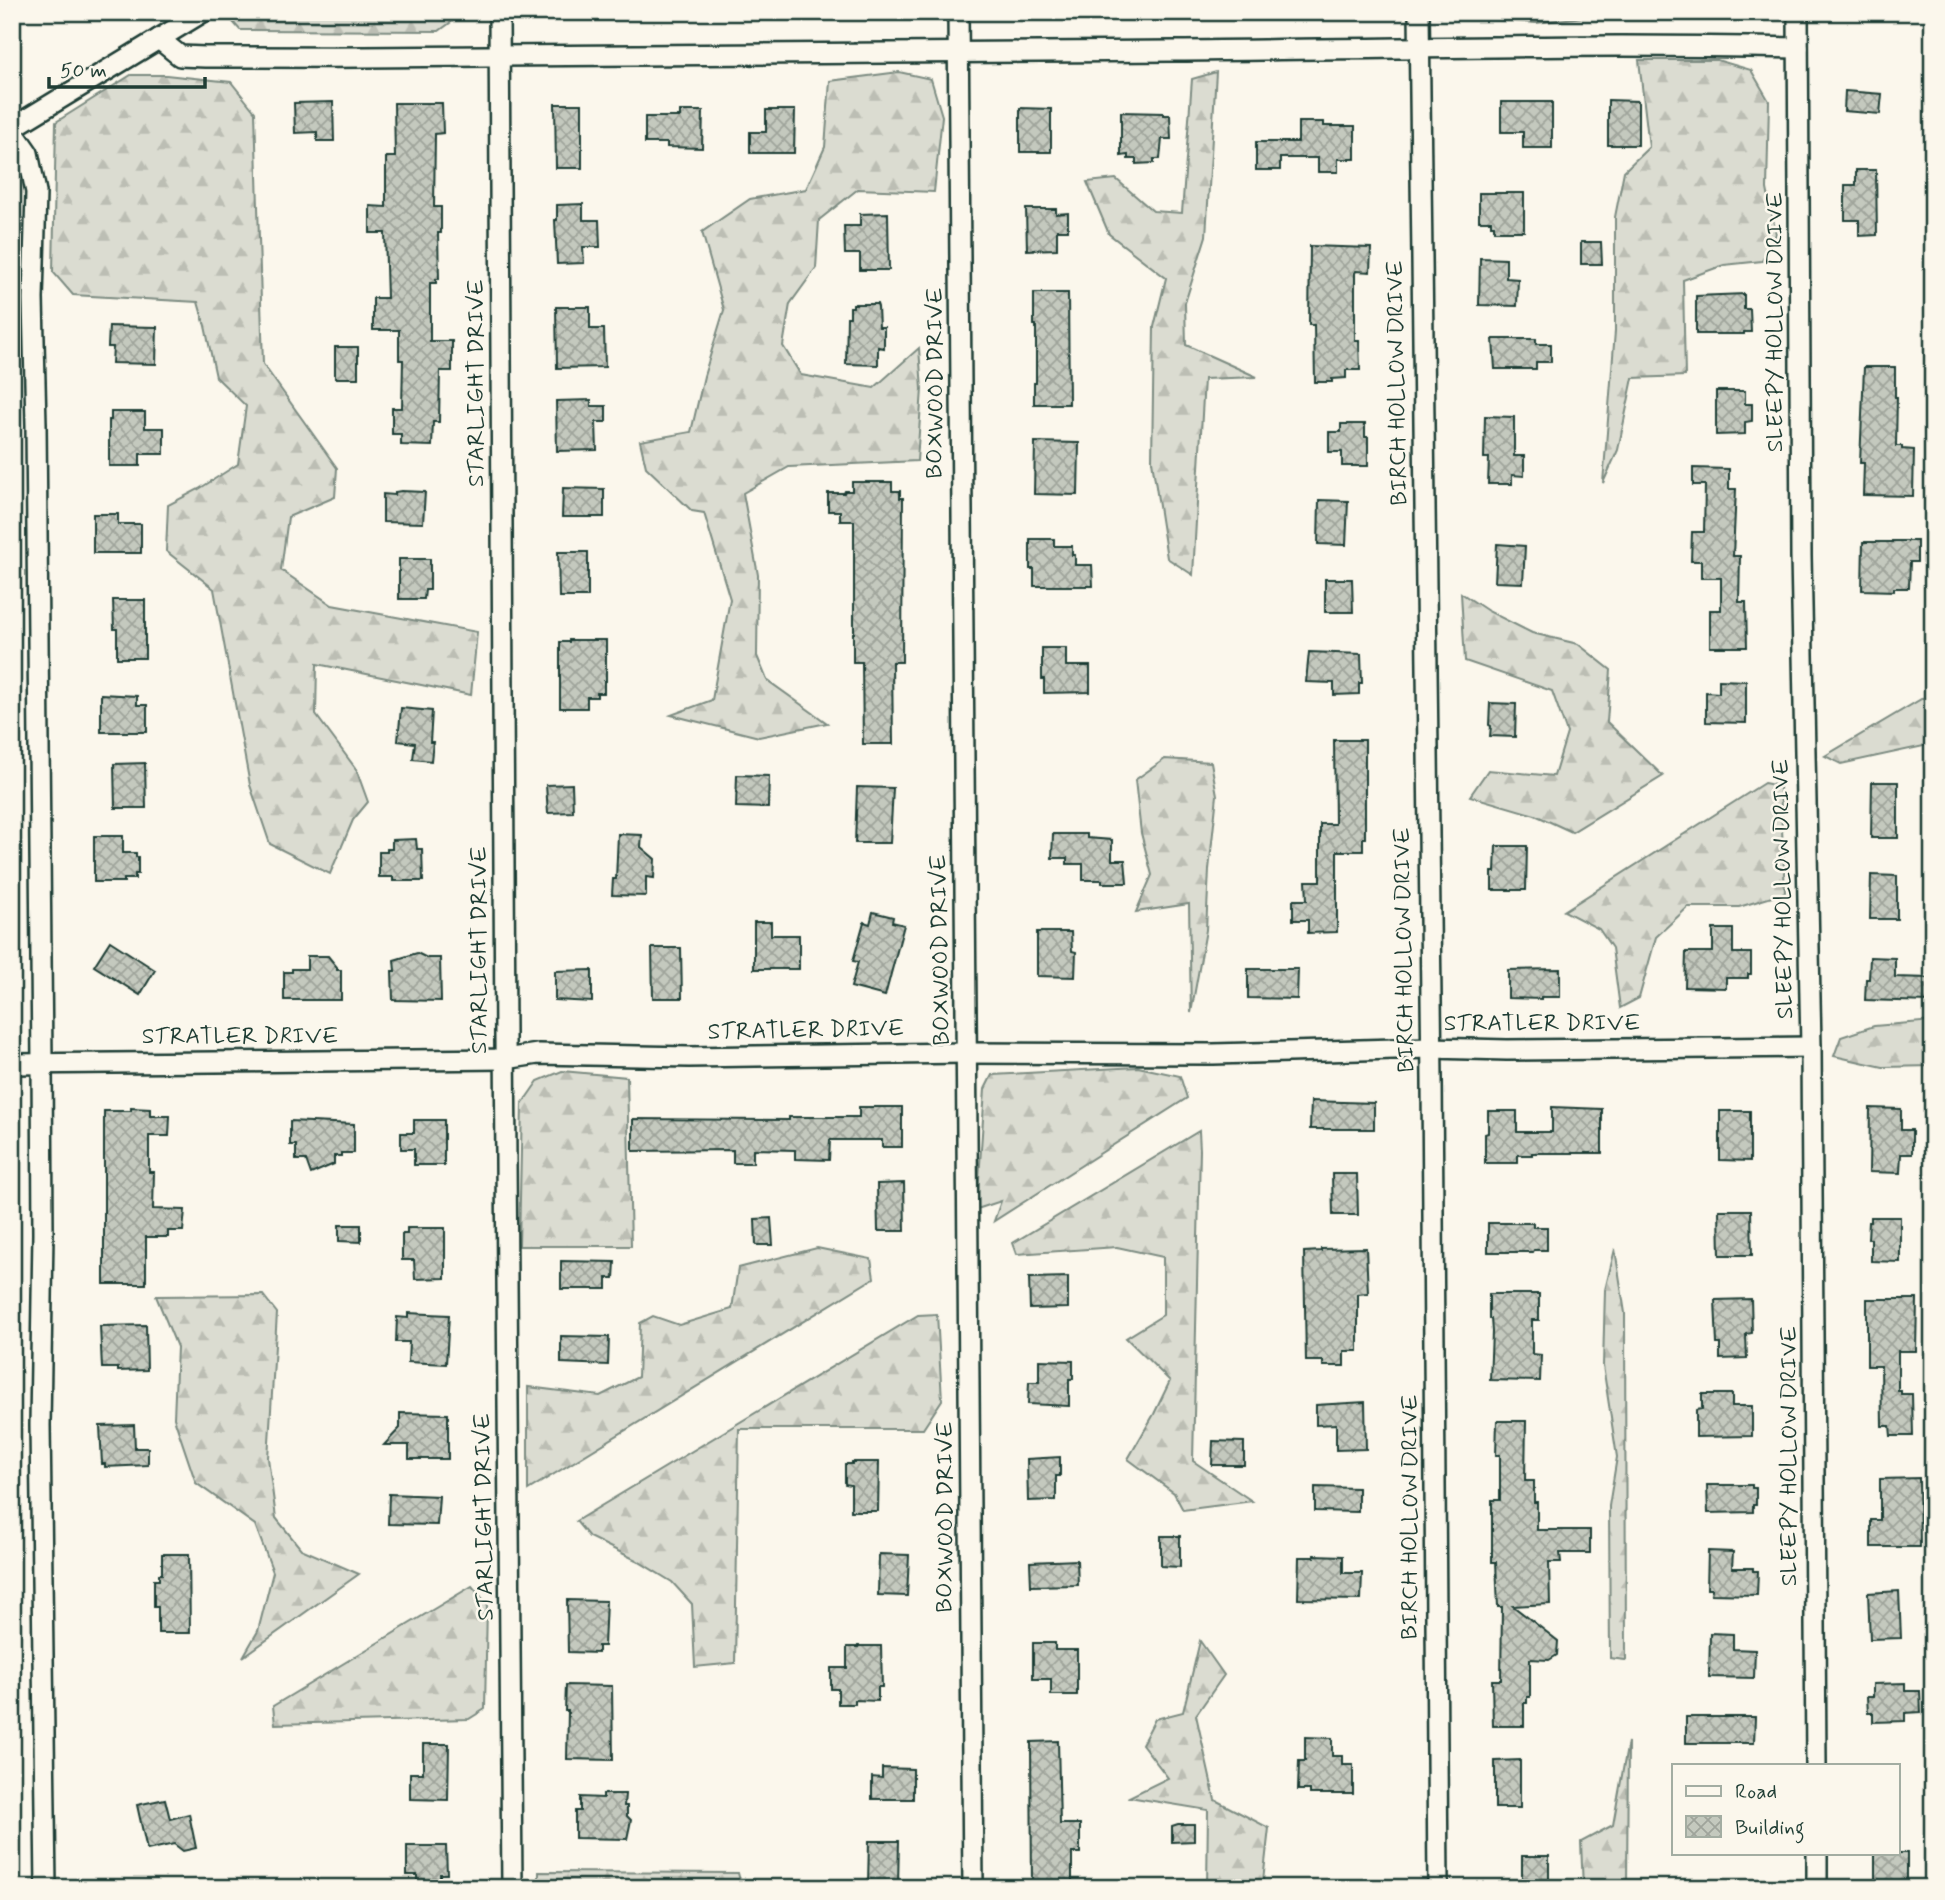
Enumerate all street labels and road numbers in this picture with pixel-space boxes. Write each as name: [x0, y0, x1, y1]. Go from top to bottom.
street label: SLEEPY HOLLOW DRIVE: [1761, 192, 1791, 452]
street label: BIRCH HOLLOW DRIVE: [1381, 260, 1415, 506]
street label: STARLIGHT DRIVE: [462, 279, 492, 487]
street label: BOXWOOD DRIVE: [921, 287, 951, 479]
street label: SLEEPY HOLLOW DRIVE: [1767, 759, 1801, 1019]
street label: BIRCH HOLLOW DRIVE: [1388, 827, 1422, 1073]
street label: STARLIGHT DRIVE: [465, 846, 495, 1054]
street label: BOXWOOD DRIVE: [924, 854, 958, 1046]
street label: STRATLER DRIVE: [1444, 1009, 1640, 1039]
street label: STRATLER DRIVE: [707, 1014, 905, 1048]
street label: STRATLER DRIVE: [142, 1022, 338, 1052]
street label: SLEEPY HOLLOW DRIVE: [1775, 1326, 1805, 1586]
street label: BIRCH HOLLOW DRIVE: [1396, 1394, 1426, 1640]
street label: STARLIGHT DRIVE: [468, 1413, 502, 1621]
street label: BOXWOOD DRIVE: [931, 1421, 961, 1613]

